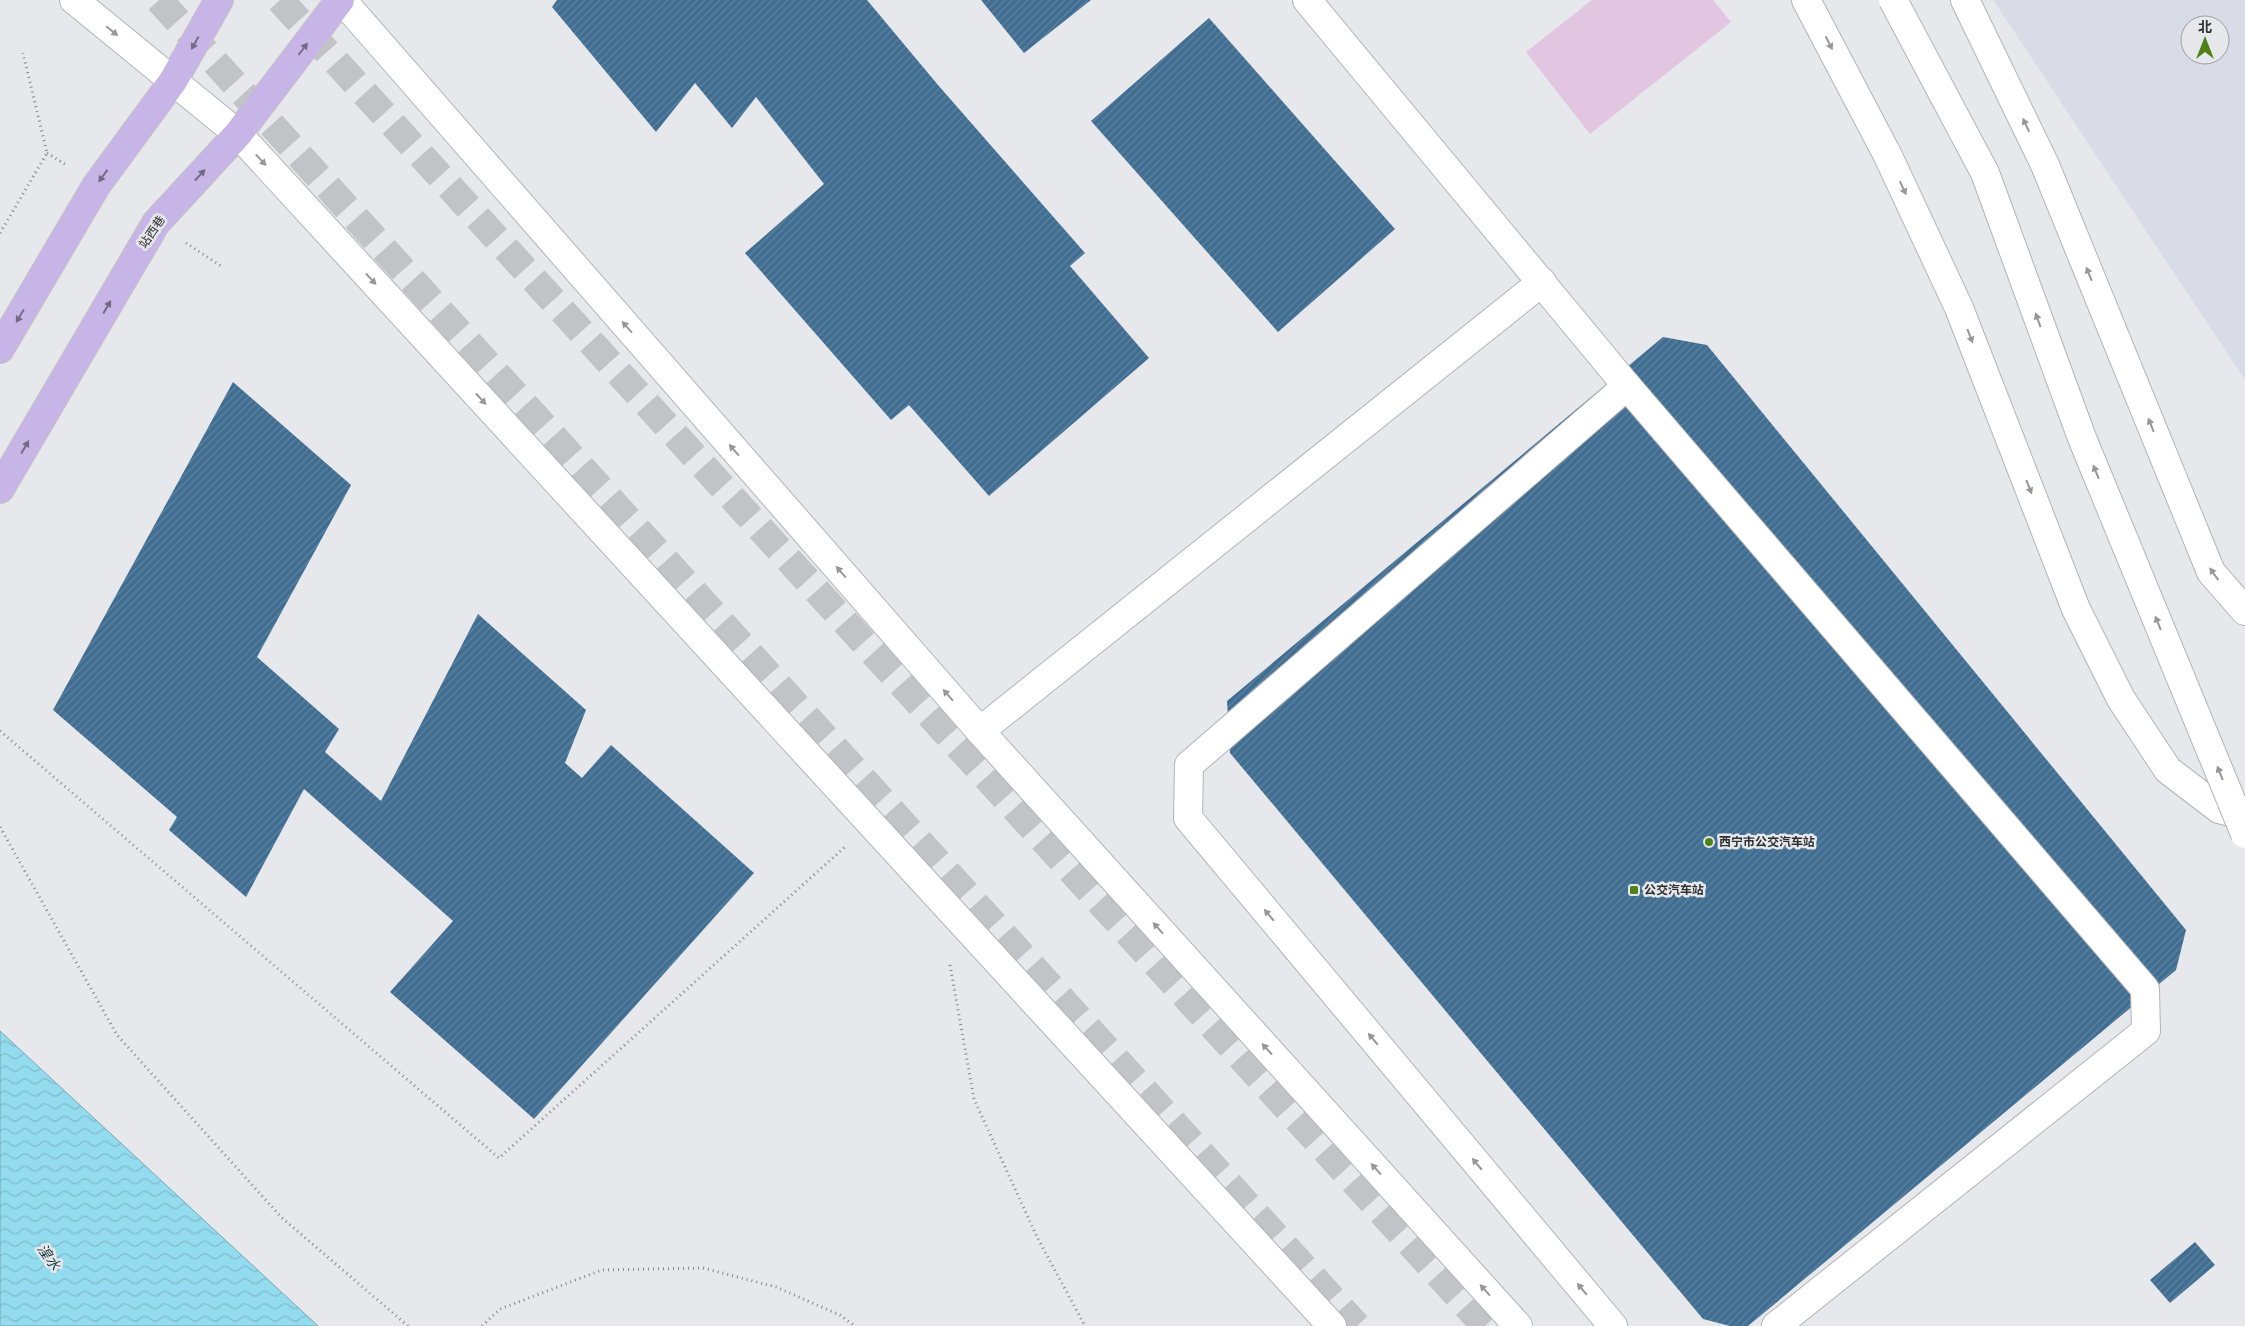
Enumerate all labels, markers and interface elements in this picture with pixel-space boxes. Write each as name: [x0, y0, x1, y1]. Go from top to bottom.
north arrow: [2180, 15, 2230, 65]
text: 北: [2198, 18, 2212, 38]
one-way arrow: [105, 25, 118, 36]
one-way arrow: [191, 35, 199, 50]
one-way arrow: [1825, 36, 1833, 50]
one-way arrow: [297, 43, 308, 56]
one-way arrow: [2022, 118, 2030, 132]
one-way arrow: [256, 153, 267, 166]
one-way arrow: [98, 169, 108, 183]
one-way arrow: [194, 169, 206, 181]
one-way arrow: [1899, 181, 1907, 195]
street label: 站西巷: [135, 213, 170, 252]
one-way arrow: [2085, 267, 2093, 281]
one-way arrow: [365, 273, 377, 285]
one-way arrow: [103, 299, 111, 314]
one-way arrow: [15, 309, 24, 322]
one-way arrow: [2034, 313, 2041, 328]
one-way arrow: [622, 321, 633, 334]
one-way arrow: [1966, 329, 1974, 344]
one-way arrow: [475, 393, 487, 405]
one-way arrow: [2146, 418, 2154, 432]
one-way arrow: [20, 440, 29, 453]
one-way arrow: [729, 443, 740, 456]
one-way arrow: [2091, 465, 2099, 479]
one-way arrow: [2025, 480, 2033, 495]
one-way arrow: [835, 567, 847, 579]
one-way arrow: [2209, 567, 2219, 581]
one-way arrow: [2153, 615, 2161, 630]
one-way arrow: [942, 689, 954, 701]
one-way arrow: [2215, 766, 2223, 780]
place label: 西宁市公交汽车站: [1719, 834, 1815, 851]
marker: 西宁市公交汽车站: [1703, 836, 1715, 848]
place label: 公交汽车站: [1644, 882, 1704, 899]
marker: 公交汽车站: [1628, 884, 1640, 896]
one-way arrow: [1263, 908, 1274, 921]
one-way arrow: [1152, 923, 1164, 935]
one-way arrow: [1367, 1034, 1379, 1046]
one-way arrow: [1261, 1043, 1273, 1055]
one-way arrow: [1472, 1158, 1483, 1171]
one-way arrow: [1370, 1164, 1382, 1176]
water label: 湟水: [32, 1240, 65, 1276]
one-way arrow: [1576, 1282, 1587, 1295]
one-way arrow: [1479, 1284, 1491, 1296]

